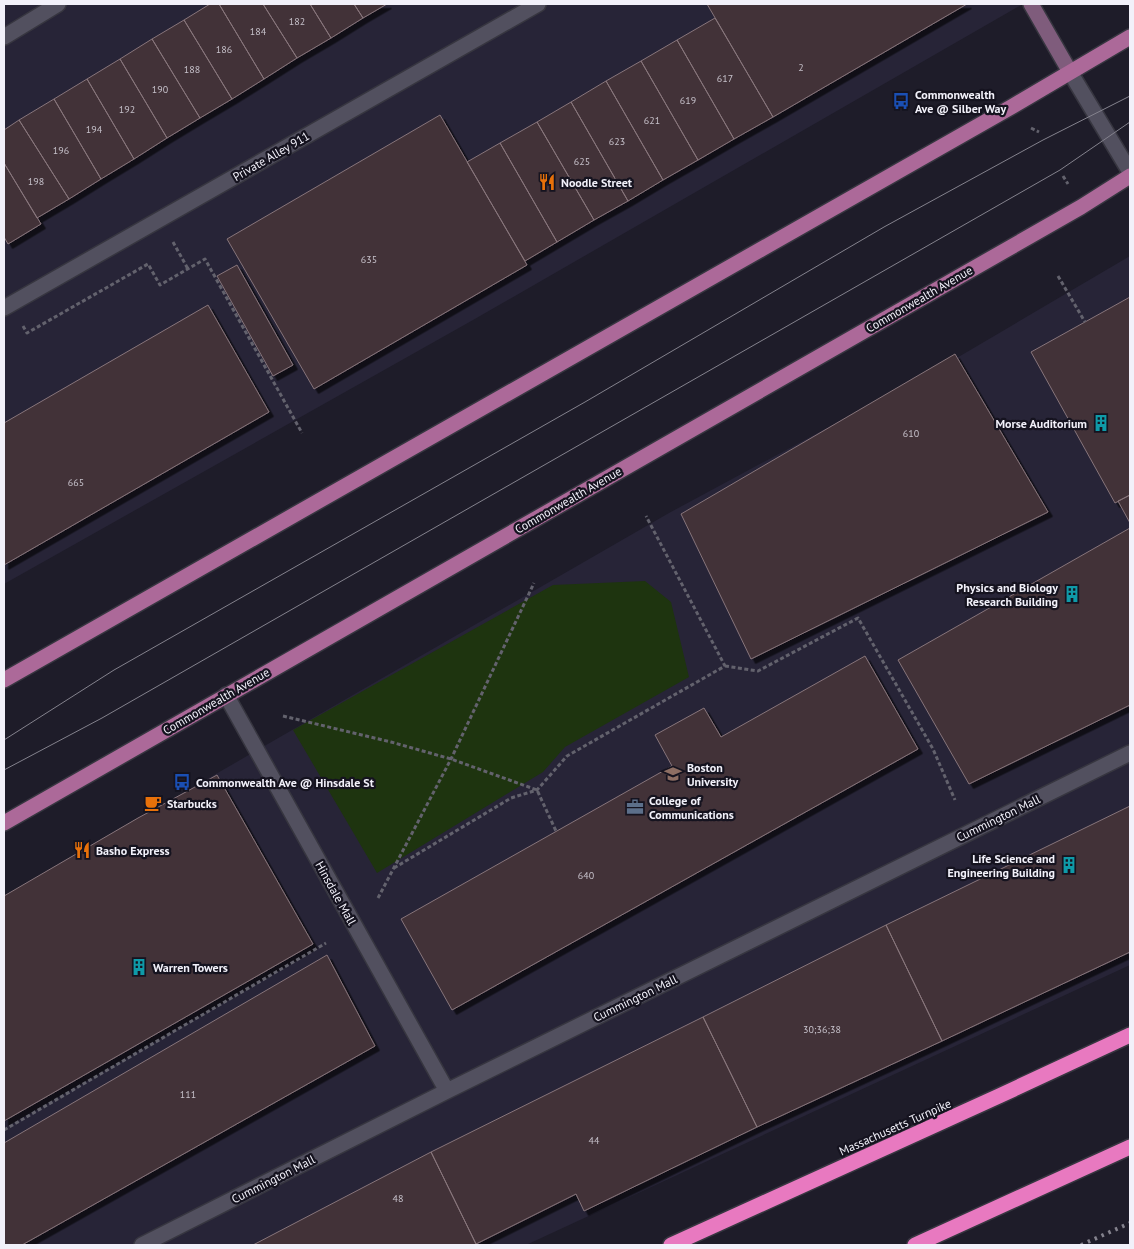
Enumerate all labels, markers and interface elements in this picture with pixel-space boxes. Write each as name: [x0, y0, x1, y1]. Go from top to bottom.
house number: 182: [289, 15, 305, 28]
house number: 184: [250, 25, 267, 38]
house number: 186: [216, 43, 232, 56]
house number: 2: [798, 61, 804, 74]
house number: 188: [184, 63, 200, 76]
house number: 617: [717, 72, 733, 85]
house number: 190: [152, 83, 169, 96]
place label: Commonwealth Ave @ Silber Way: [915, 87, 1006, 116]
bus stop icon: Commonwealth Ave @ Silber Way: [891, 91, 911, 111]
house number: 619: [680, 94, 696, 107]
house number: 192: [119, 103, 135, 116]
house number: 621: [644, 114, 660, 127]
house number: 194: [86, 123, 103, 136]
street label: Private Alley 911: [230, 128, 312, 184]
house number: 623: [609, 135, 625, 148]
house number: 196: [53, 144, 69, 157]
house number: 625: [574, 155, 590, 168]
restaurant icon: Noodle Street: [537, 172, 557, 192]
house number: 198: [28, 175, 44, 188]
place label: Noodle Street: [561, 175, 633, 190]
house number: 635: [361, 253, 377, 266]
street label: Commonwealth Avenue: [863, 262, 975, 336]
building icon: Morse Auditorium: [1091, 413, 1111, 433]
place label: Morse Auditorium: [995, 416, 1087, 431]
house number: 610: [903, 427, 920, 440]
street label: Commonwealth Avenue: [512, 463, 624, 537]
house number: 665: [68, 476, 84, 489]
place label: Physics and Biology Research Building: [956, 580, 1058, 609]
building icon: Physics and Biology Research Building: [1062, 584, 1082, 604]
street label: Commonwealth Avenue: [160, 664, 272, 738]
place label: Boston University: [687, 760, 738, 789]
school or university icon: Boston University: [663, 764, 683, 784]
bus stop icon: Commonwealth Ave @ Hinsdale St: [172, 772, 192, 792]
place label: Commonwealth Ave @ Hinsdale St: [196, 775, 375, 790]
street label: Cummington Mall: [954, 791, 1043, 845]
cafe icon: Starbucks: [143, 793, 163, 813]
place label: College of Communications: [649, 793, 734, 822]
place label: Starbucks: [167, 796, 217, 811]
office icon: College of Communications: [625, 797, 645, 817]
restaurant icon: Basho Express: [72, 840, 92, 860]
place label: Basho Express: [96, 843, 170, 858]
place label: Life Science and Engineering Building: [947, 851, 1055, 880]
building icon: Life Science and Engineering Building: [1059, 855, 1079, 875]
street label: Hinsdale Mall: [312, 859, 360, 928]
house number: 640: [578, 869, 595, 882]
building icon: Warren Towers: [129, 957, 149, 977]
place label: Warren Towers: [153, 960, 228, 975]
street label: Cummington Mall: [591, 971, 680, 1025]
house number: 30;36;38: [803, 1023, 841, 1036]
house number: 111: [180, 1088, 196, 1101]
street label: Massachusetts Turnpike: [837, 1096, 953, 1158]
house number: 44: [589, 1134, 600, 1147]
street label: Cummington Mall: [229, 1151, 318, 1206]
house number: 48: [393, 1192, 403, 1205]

